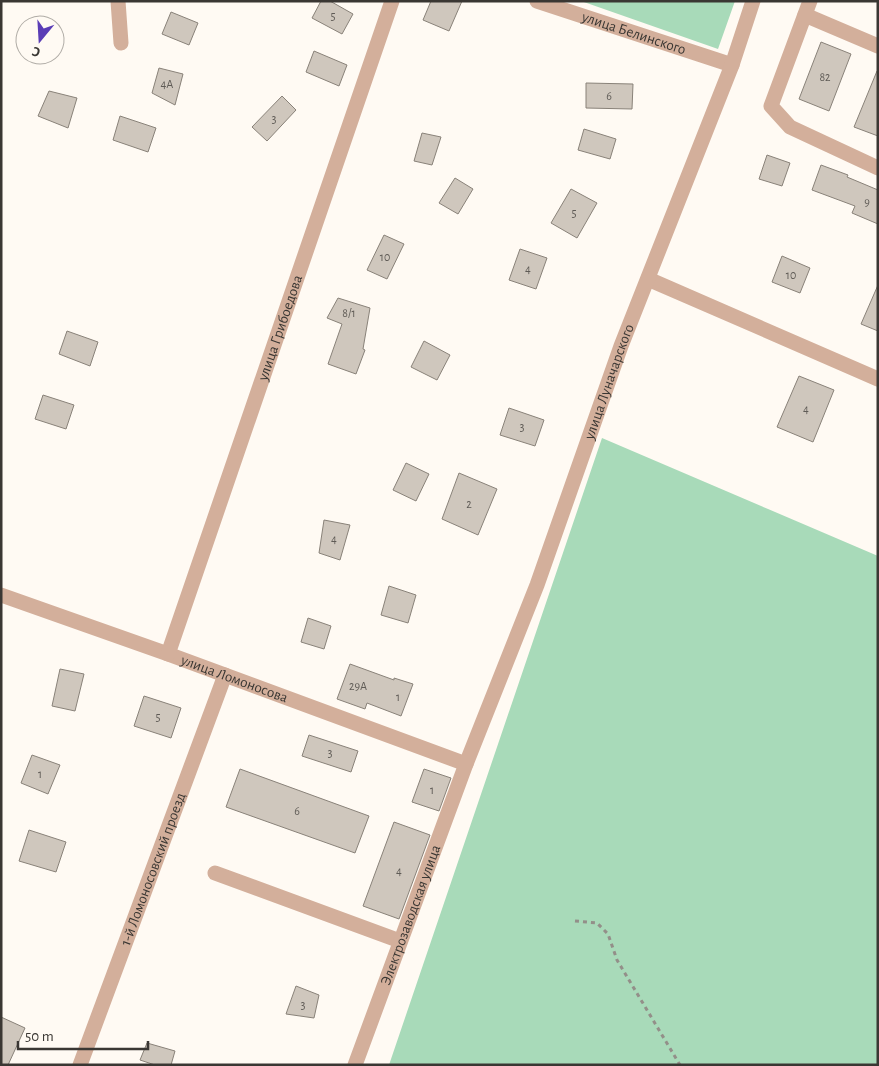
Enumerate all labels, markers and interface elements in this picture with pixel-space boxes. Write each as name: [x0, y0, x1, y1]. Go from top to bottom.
street label: улица Белинского: [579, 9, 688, 57]
house number: 5: [330, 10, 336, 22]
north arrow: [15, 15, 65, 65]
text: С: [30, 43, 42, 59]
house number: 82: [819, 71, 831, 83]
house number: 4А: [161, 78, 173, 90]
house number: 6: [606, 90, 612, 102]
house number: 3: [272, 113, 277, 125]
house number: 9: [864, 196, 870, 208]
house number: 5: [571, 207, 577, 219]
house number: 10: [380, 251, 390, 263]
house number: 4: [525, 263, 531, 275]
house number: 10: [786, 269, 796, 281]
street label: улица Грибоедова: [255, 273, 305, 383]
house number: 8/1: [342, 307, 356, 319]
street label: улица Луначарского: [581, 322, 637, 442]
house number: 4: [803, 403, 809, 415]
house number: 3: [520, 421, 525, 433]
house number: 2: [466, 498, 472, 510]
house number: 4: [331, 533, 337, 545]
street label: улица Ломоносова: [178, 652, 290, 706]
house number: 29А: [349, 680, 367, 692]
house number: 1: [396, 691, 400, 703]
house number: 5: [155, 711, 161, 723]
house number: 3: [328, 747, 333, 759]
house number: 1: [38, 768, 42, 780]
house number: 1: [430, 784, 434, 796]
street label: 1-й Ломоносовский проезд: [118, 791, 189, 948]
house number: 6: [294, 805, 300, 817]
street label: Электрозаводская улица: [378, 843, 444, 987]
house number: 4: [396, 865, 402, 877]
house number: 3: [301, 999, 306, 1011]
scale bar: [18, 1018, 148, 1050]
text: 50 m: [25, 1029, 54, 1044]

